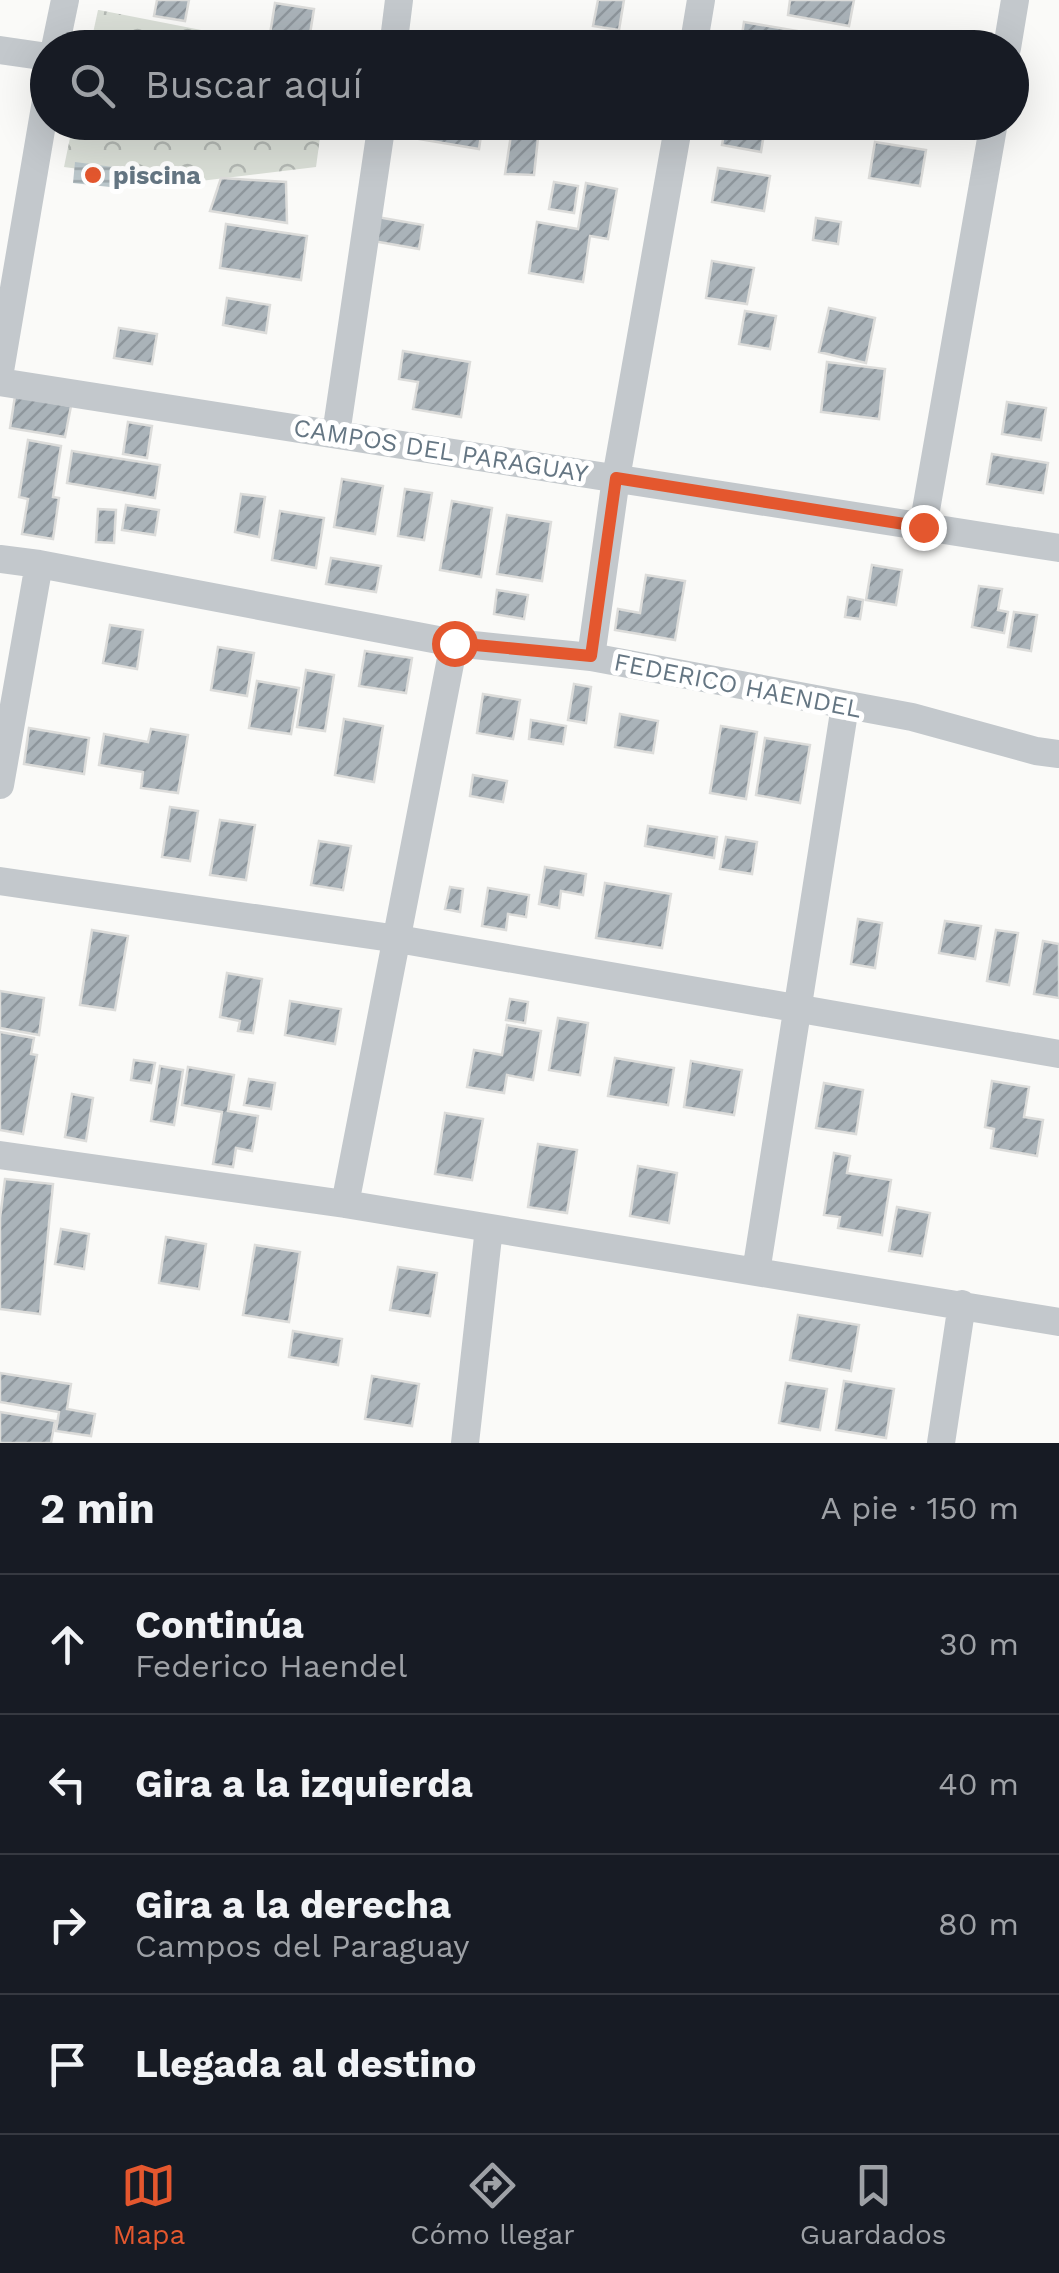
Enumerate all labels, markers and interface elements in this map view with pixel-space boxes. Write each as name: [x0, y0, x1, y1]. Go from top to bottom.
search box: [30, 30, 1029, 140]
icon: search: [65, 58, 120, 113]
text: Buscar aquí: [145, 63, 363, 107]
place label: piscina: [113, 161, 201, 190]
marker: piscina: [82, 164, 104, 186]
street label: CAMPOS DEL PARAGUAY: [292, 413, 591, 488]
route end: [901, 505, 947, 551]
route start: [432, 621, 478, 667]
street label: FEDERICO HAENDEL: [612, 647, 864, 724]
text: 2 min: [40, 1484, 155, 1533]
text: A pie · 150 m: [820, 1489, 1019, 1527]
text: Continúa: [135, 1603, 304, 1647]
icon: ahead: [40, 1617, 95, 1672]
text: 30 m: [939, 1625, 1019, 1663]
text: Federico Haendel: [135, 1647, 407, 1685]
icon: left: [40, 1757, 95, 1812]
text: Gira a la izquierda: [135, 1762, 473, 1806]
text: 40 m: [938, 1765, 1019, 1803]
text: Gira a la derecha: [135, 1883, 451, 1927]
icon: right: [40, 1897, 95, 1952]
text: 80 m: [938, 1905, 1019, 1943]
text: Campos del Paraguay: [135, 1927, 470, 1965]
icon: arrive: [40, 2037, 95, 2092]
text: Llegada al destino: [135, 2042, 477, 2086]
tab: Mapa: [112, 2158, 185, 2251]
tab: Cómo llegar: [410, 2158, 575, 2251]
tab: Guardados: [800, 2158, 947, 2251]

